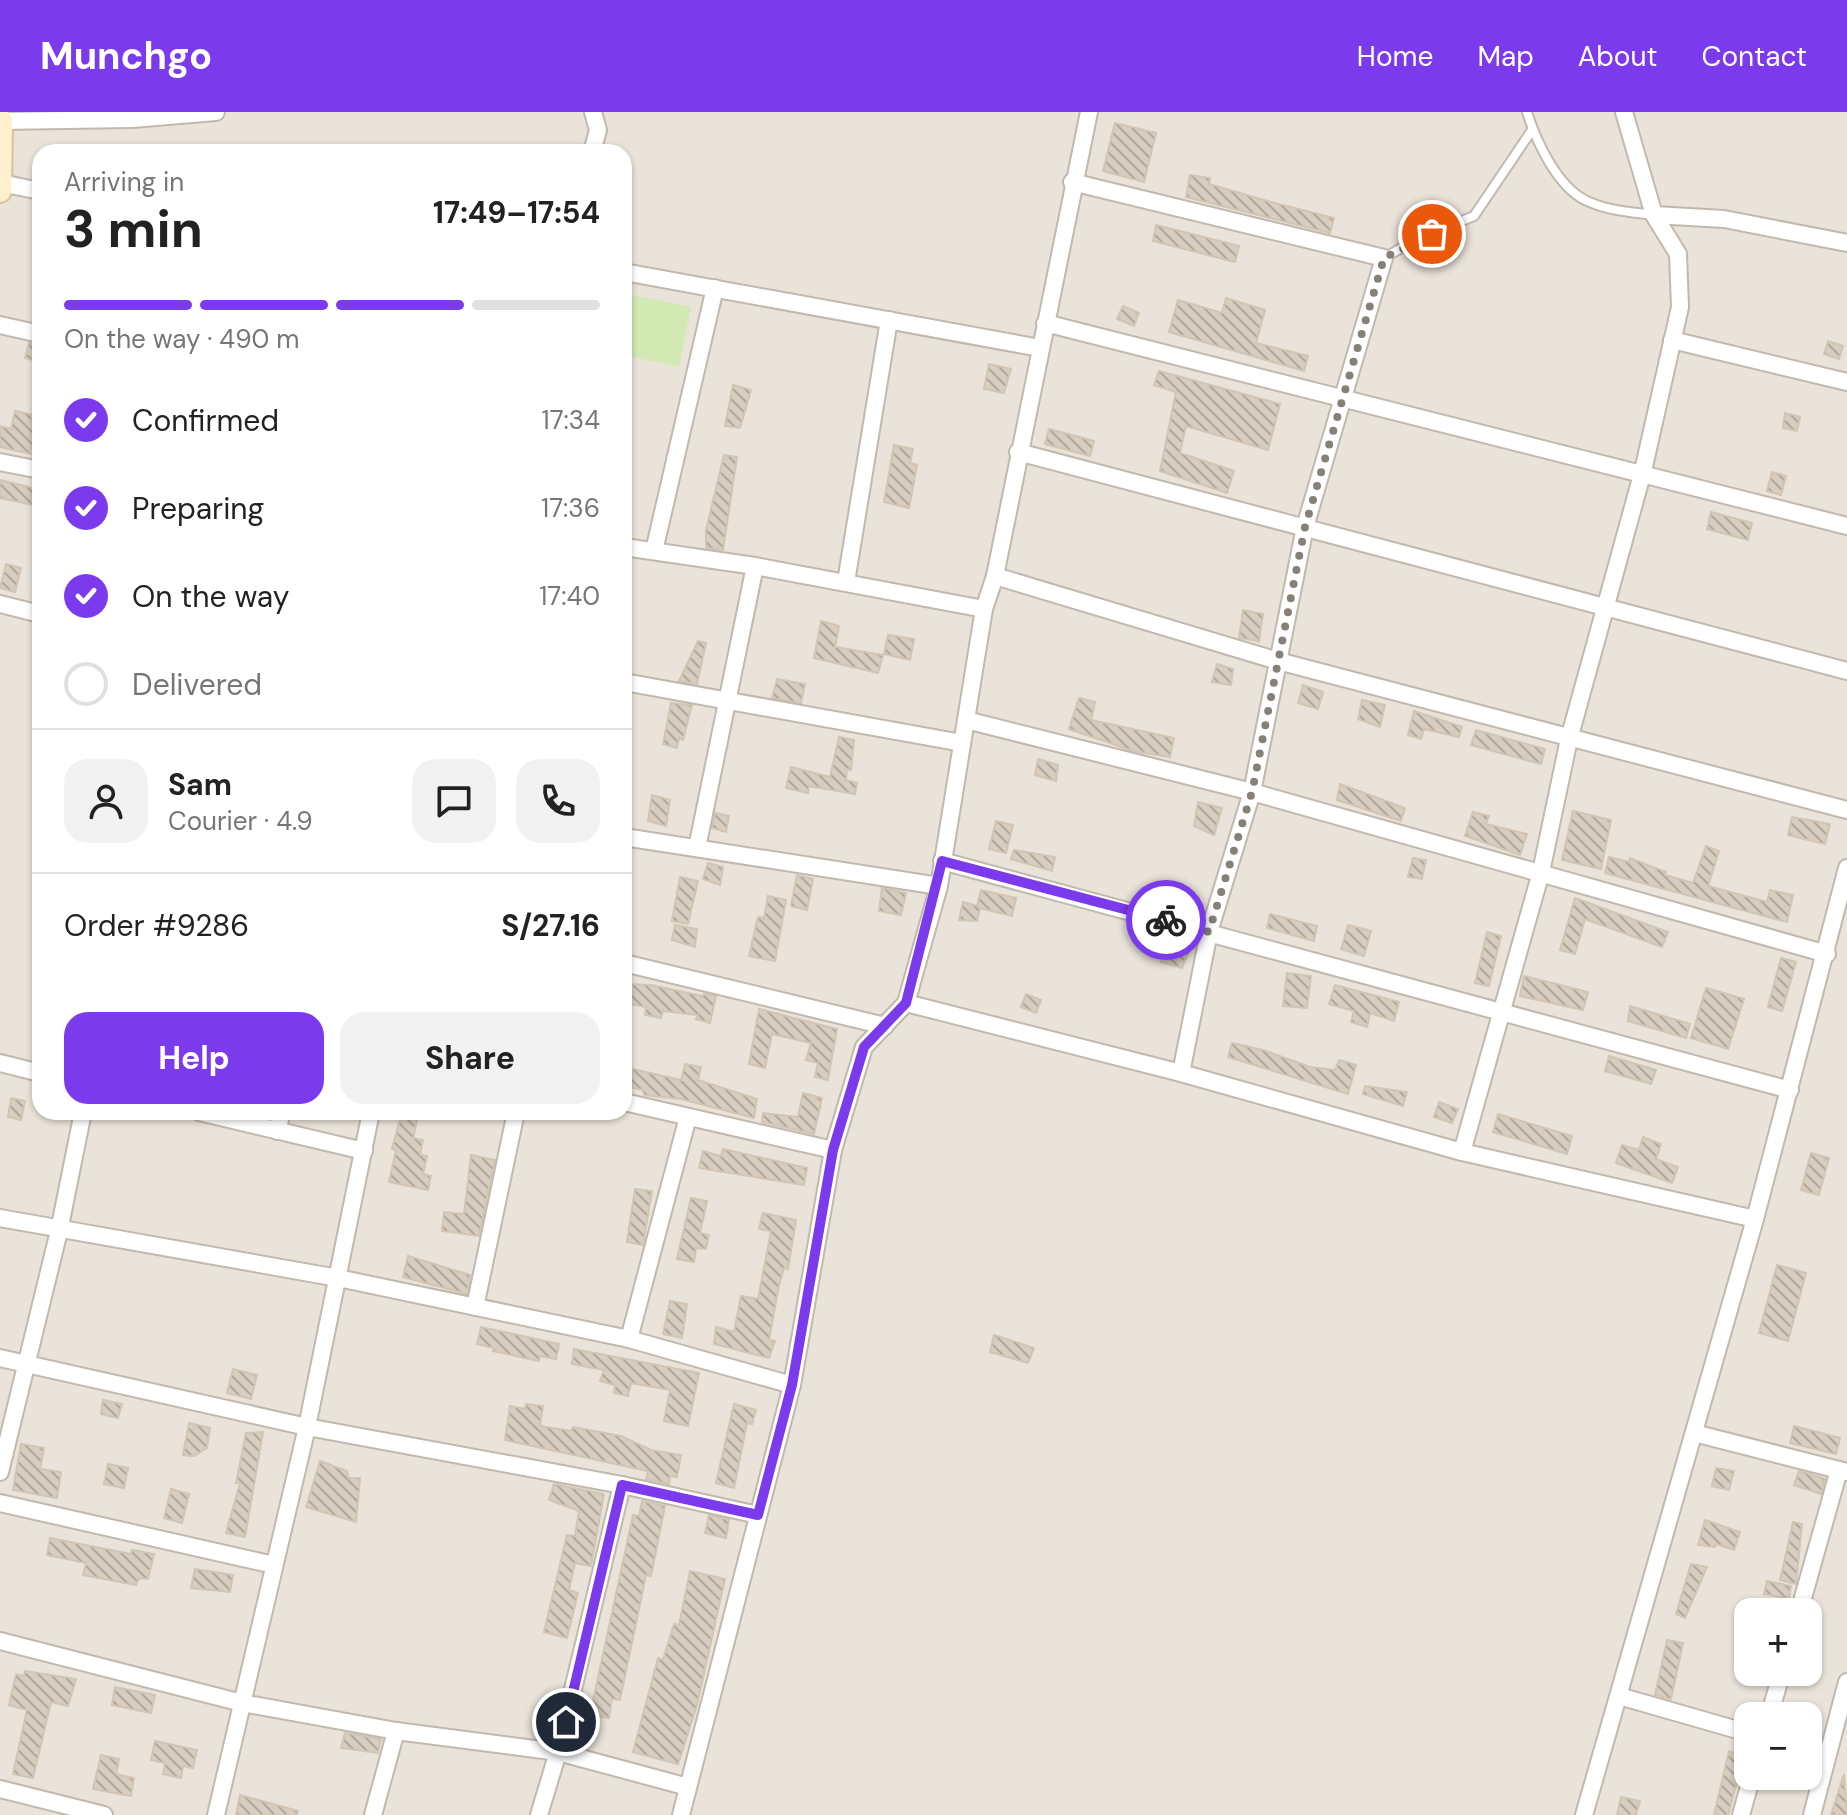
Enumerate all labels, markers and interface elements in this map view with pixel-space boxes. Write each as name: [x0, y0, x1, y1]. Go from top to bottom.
text: Munchgo: [40, 31, 212, 81]
text: Home: [1357, 38, 1433, 75]
text: Map: [1477, 38, 1534, 75]
text: About: [1578, 38, 1657, 75]
text: Contact: [1701, 38, 1807, 75]
text: Arriving in: [64, 165, 184, 199]
text: 17:49–17:54: [433, 193, 600, 232]
text: 3 min: [64, 195, 203, 263]
pin: [1398, 200, 1466, 268]
icon: bag: [1410, 212, 1454, 256]
text: On the way · 490 m: [64, 322, 299, 356]
icon: check: [64, 398, 108, 442]
text: Confirmed: [132, 401, 279, 440]
text: 17:34: [542, 403, 600, 437]
icon: check: [64, 486, 108, 530]
text: Preparing: [132, 489, 264, 528]
text: 17:36: [541, 491, 600, 525]
icon: check: [64, 574, 108, 618]
text: On the way: [132, 577, 289, 616]
text: 17:40: [539, 579, 600, 613]
text: Delivered: [132, 665, 262, 704]
button: person: [64, 759, 148, 843]
button: chat: [412, 759, 496, 843]
button: phone: [516, 759, 600, 843]
text: Sam: [168, 765, 232, 804]
text: Courier · 4.9: [168, 804, 313, 838]
courier: [1126, 880, 1206, 960]
icon: bike: [1144, 898, 1188, 942]
text: Order #9286: [64, 906, 249, 945]
text: S/27.16: [501, 906, 600, 945]
button: Help: [64, 1012, 324, 1104]
button: Share: [340, 1012, 600, 1104]
map controls: [1734, 1598, 1822, 1790]
button: +: [1734, 1598, 1822, 1686]
pin: [532, 1688, 600, 1756]
icon: home: [544, 1700, 588, 1744]
button: −: [1734, 1702, 1822, 1790]

